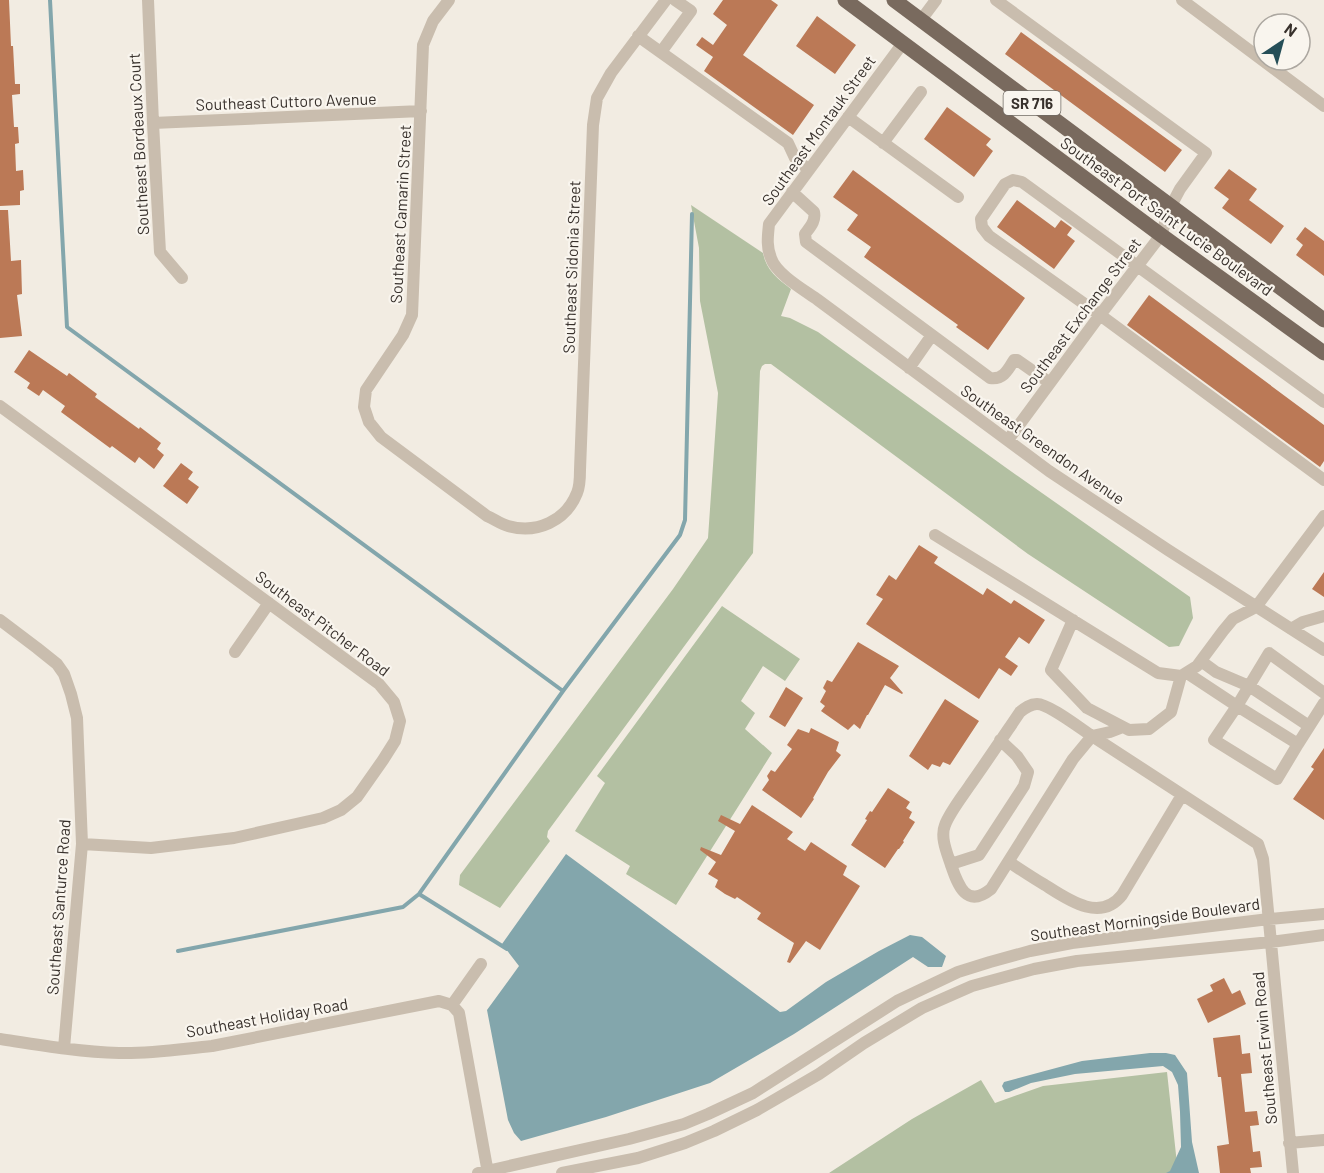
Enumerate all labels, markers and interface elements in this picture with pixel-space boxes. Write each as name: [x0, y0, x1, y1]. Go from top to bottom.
north arrow: [1252, 12, 1312, 72]
text: N: [1281, 19, 1301, 40]
street label: Southeast Montauk Street: [757, 51, 879, 209]
street label: Southeast Bordeaux Court: [124, 52, 152, 236]
street label: Southeast Cuttoro Avenue: [195, 88, 377, 114]
road number: SR 716: [1004, 91, 1060, 115]
street label: Southeast Camarin Street: [386, 124, 414, 304]
street label: Southeast Port Saint Lucie Boulevard: [1057, 133, 1277, 299]
street label: Southeast Sidonia Street: [558, 180, 584, 354]
street label: Southeast Exchange Street: [1016, 234, 1144, 396]
street label: Southeast Greendon Avenue: [957, 380, 1129, 508]
street label: Southeast Pitcher Road: [252, 566, 394, 680]
street label: Southeast Santurce Road: [42, 819, 74, 995]
street label: Southeast Morningside Boulevard: [1029, 893, 1261, 945]
street label: Southeast Erwin Road: [1248, 971, 1280, 1125]
street label: Southeast Holiday Road: [185, 993, 349, 1041]

